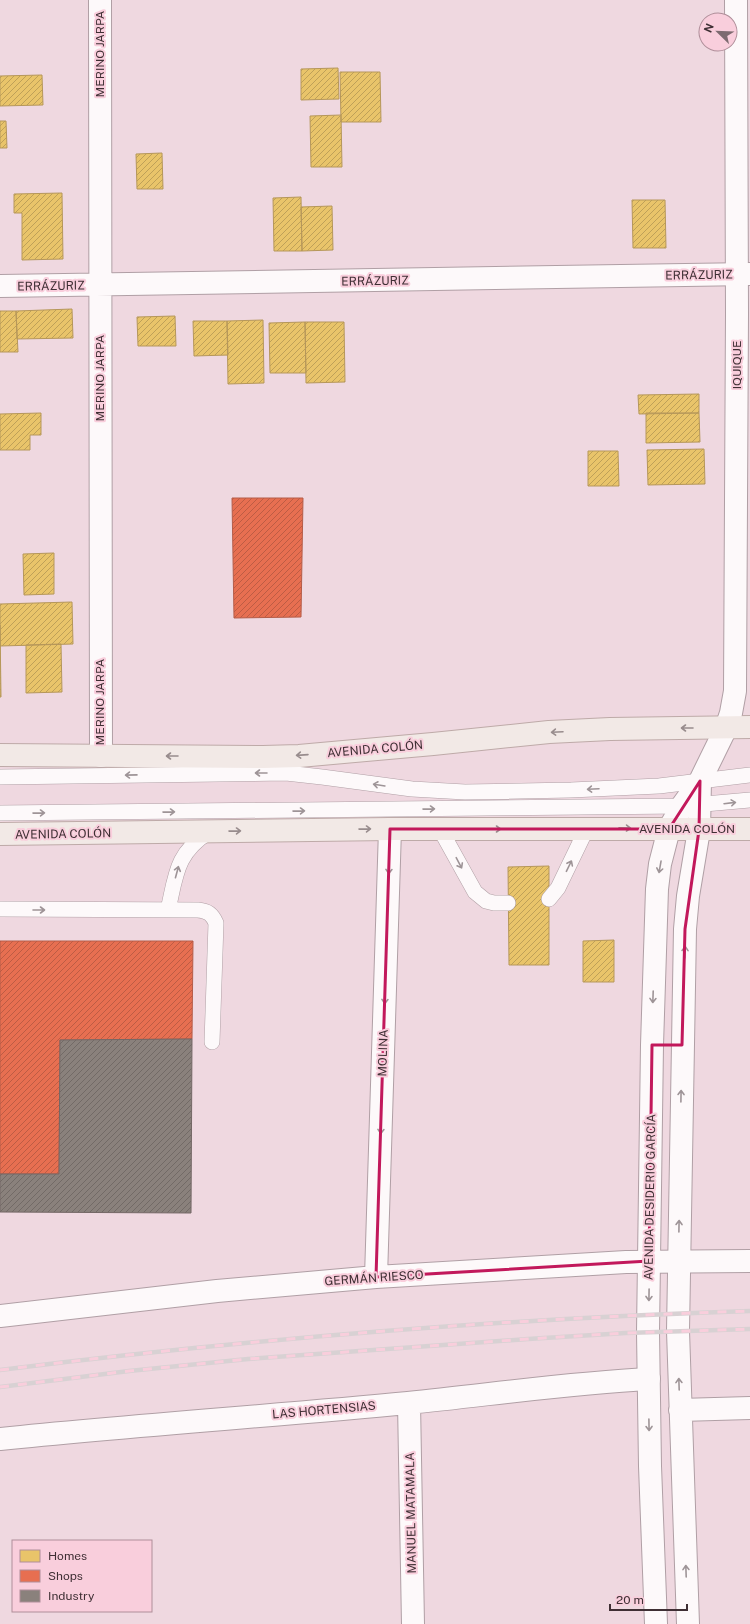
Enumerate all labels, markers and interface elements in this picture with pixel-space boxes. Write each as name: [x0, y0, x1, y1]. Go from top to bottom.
street label: MERINO JARPA: [93, 10, 107, 97]
north arrow: [698, 12, 738, 52]
text: N: [702, 22, 716, 34]
street label: ERRÁZURIZ: [665, 267, 733, 283]
street label: ERRÁZURIZ: [341, 273, 409, 289]
street label: ERRÁZURIZ: [17, 278, 85, 294]
street label: MERINO JARPA: [93, 334, 107, 421]
street label: IQUIQUE: [730, 341, 744, 389]
street label: MERINO JARPA: [93, 658, 107, 745]
one-way arrow: [681, 724, 694, 732]
one-way arrow: [551, 728, 564, 735]
street label: AVENIDA COLÓN: [326, 738, 424, 760]
one-way arrow: [166, 752, 179, 760]
one-way arrow: [296, 752, 309, 759]
one-way arrow: [255, 770, 268, 777]
one-way arrow: [125, 771, 138, 779]
one-way arrow: [373, 781, 386, 789]
one-way arrow: [587, 785, 600, 793]
one-way arrow: [723, 799, 736, 806]
one-way arrow: [422, 805, 435, 813]
one-way arrow: [292, 807, 305, 814]
one-way arrow: [162, 808, 175, 816]
one-way arrow: [32, 809, 45, 817]
street label: AVENIDA COLÓN: [639, 822, 735, 836]
one-way arrow: [618, 824, 631, 832]
one-way arrow: [358, 825, 371, 833]
one-way arrow: [488, 825, 501, 833]
street label: AVENIDA COLÓN: [15, 826, 111, 842]
one-way arrow: [228, 827, 241, 835]
one-way arrow: [456, 856, 464, 868]
one-way arrow: [656, 860, 664, 873]
one-way arrow: [385, 861, 393, 874]
one-way arrow: [566, 861, 573, 873]
one-way arrow: [174, 866, 181, 879]
one-way arrow: [32, 906, 45, 914]
one-way arrow: [681, 946, 688, 959]
one-way arrow: [650, 990, 657, 1003]
one-way arrow: [381, 991, 389, 1004]
street label: MOLINA: [375, 1029, 391, 1077]
one-way arrow: [677, 1090, 685, 1103]
street label: AVENIDA DESIDERIO GARCÍA: [642, 1113, 658, 1280]
one-way arrow: [377, 1121, 385, 1134]
one-way arrow: [675, 1220, 683, 1233]
street label: GERMÁN RIESCO: [324, 1268, 424, 1288]
one-way arrow: [645, 1288, 653, 1301]
one-way arrow: [675, 1378, 683, 1391]
street label: LAS HORTENSIAS: [272, 1398, 376, 1422]
one-way arrow: [645, 1418, 653, 1431]
street label: MANUEL MATAMALA: [403, 1452, 419, 1574]
legend: [12, 1540, 152, 1612]
text: Homes: [48, 1549, 87, 1563]
one-way arrow: [682, 1565, 690, 1578]
text: Shops: [48, 1569, 83, 1583]
scale bar: [610, 1586, 687, 1612]
text: Industry: [48, 1589, 95, 1603]
text: 20 m: [616, 1593, 644, 1607]

